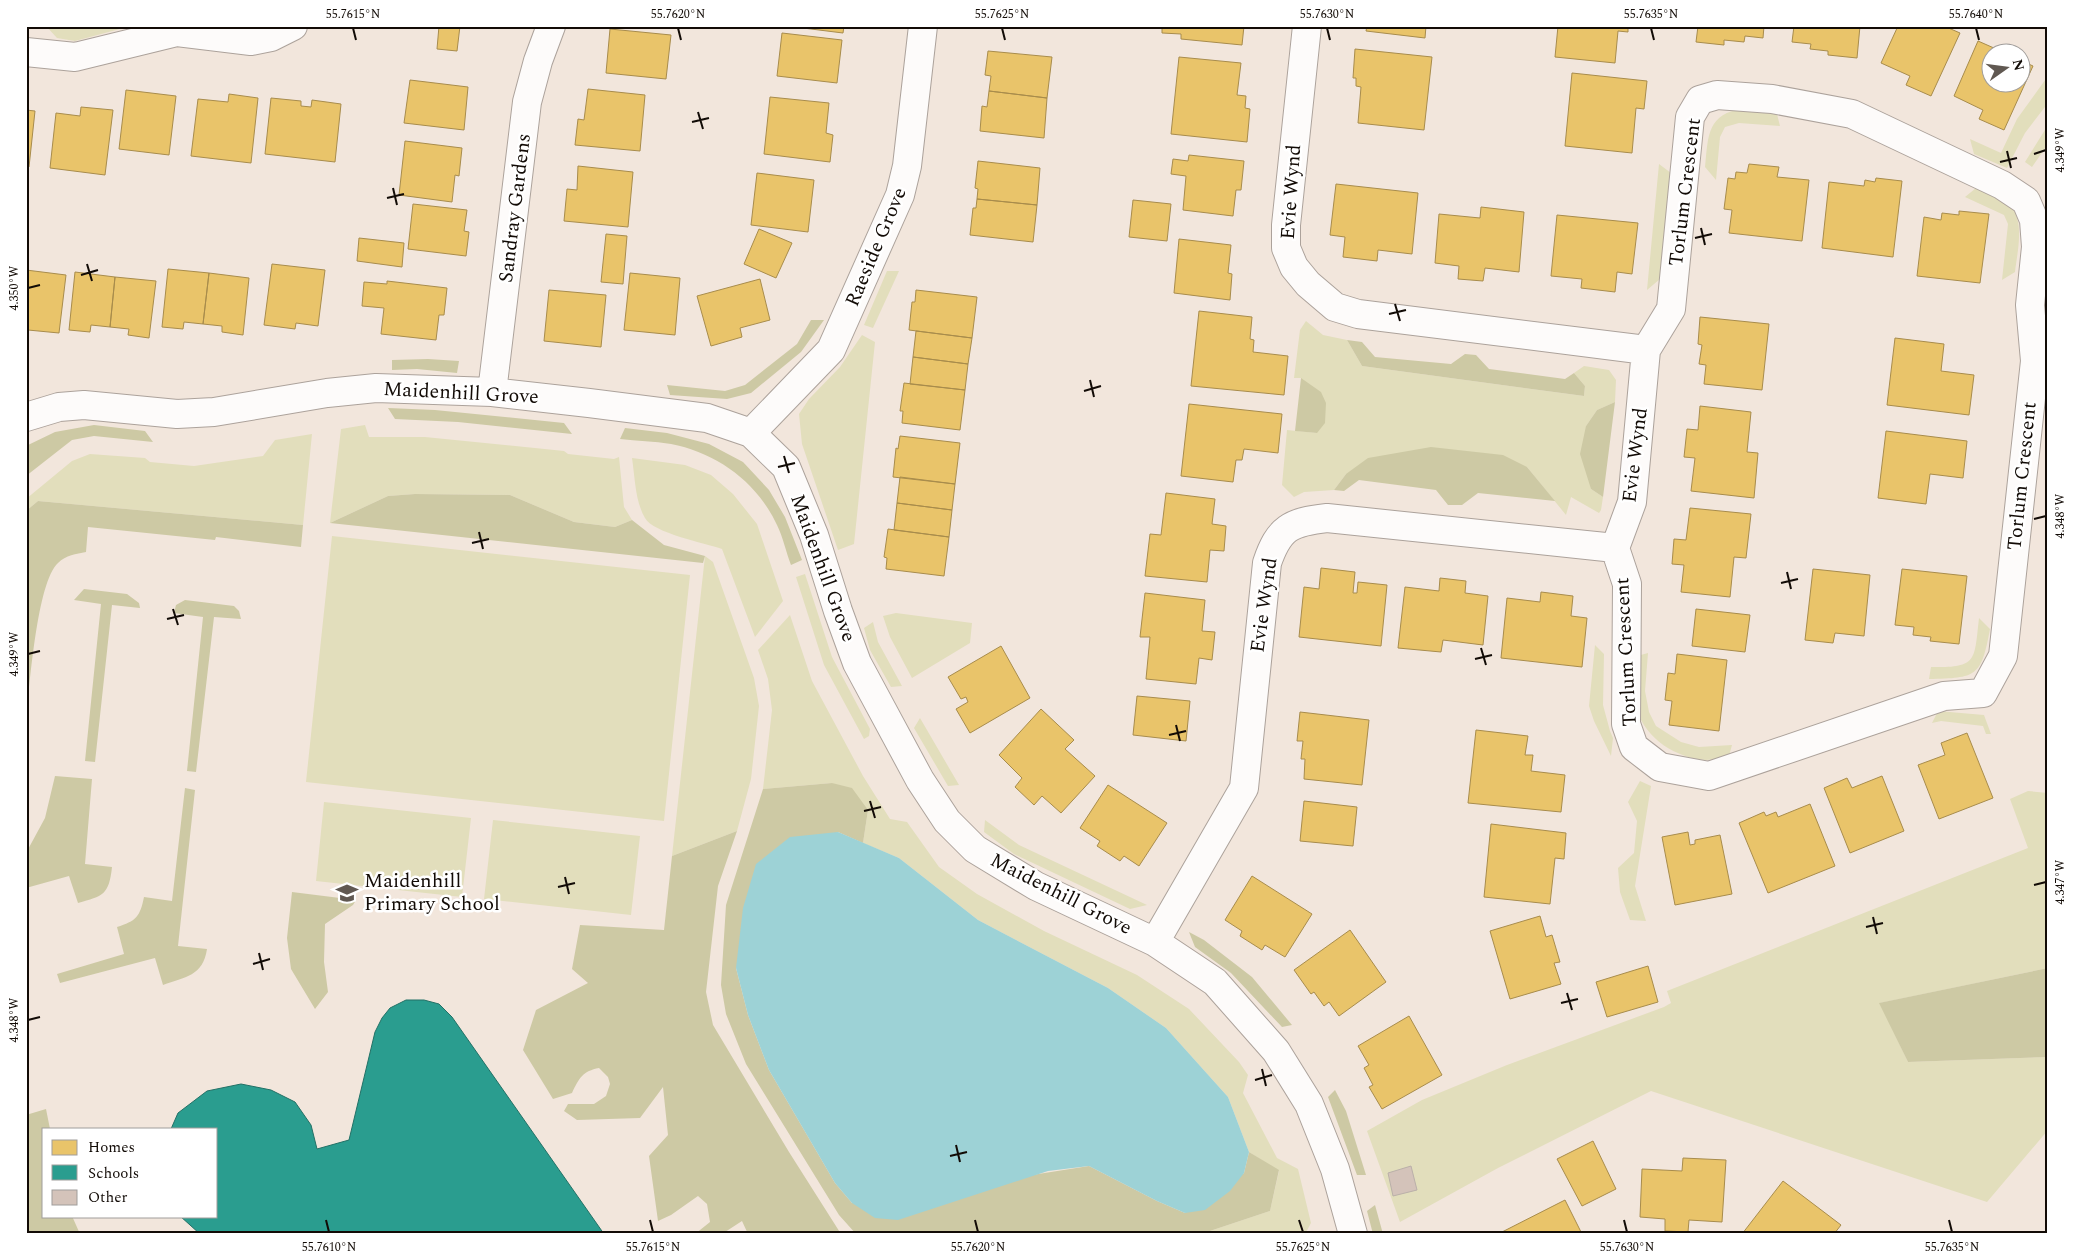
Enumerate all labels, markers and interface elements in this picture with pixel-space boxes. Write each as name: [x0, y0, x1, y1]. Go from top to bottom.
text: 55.7615°N: [326, 5, 380, 24]
text: 55.7620°N: [651, 5, 705, 24]
text: 55.7625°N: [975, 5, 1029, 24]
text: 55.7630°N: [1300, 5, 1354, 24]
text: 55.7635°N: [1624, 5, 1678, 24]
text: 55.7640°N: [1949, 5, 2003, 24]
north arrow: [1982, 42, 2032, 92]
text: N: [2007, 57, 2030, 73]
street label: Torlum Crescent: [1661, 116, 1709, 268]
text: 4.349°W: [2051, 127, 2070, 172]
street label: Sandray Gardens: [491, 132, 539, 284]
street label: Evie Wynd: [1273, 143, 1309, 241]
street label: Raeside Grove: [837, 183, 915, 311]
text: 4.350°W: [5, 265, 24, 310]
street label: Maidenhill Grove: [382, 374, 540, 412]
street label: Torlum Crescent: [1999, 400, 2045, 552]
street label: Evie Wynd: [1614, 406, 1656, 504]
street label: Maidenhill Grove: [782, 490, 864, 646]
text: 4.348°W: [2051, 493, 2070, 538]
street label: Evie Wynd: [1242, 556, 1286, 654]
street label: Torlum Crescent: [1607, 577, 1645, 727]
text: 4.349°W: [5, 631, 24, 676]
street label: Maidenhill Grove: [985, 845, 1137, 943]
text: 4.347°W: [2051, 859, 2070, 904]
place label: Maidenhill Primary School: [364, 866, 500, 919]
school or university icon: Maidenhill Primary School: [334, 880, 360, 906]
text: 4.348°W: [5, 997, 24, 1042]
legend: [42, 1128, 218, 1218]
text: Homes: [88, 1136, 135, 1159]
text: Schools: [88, 1162, 139, 1185]
text: Other: [88, 1186, 127, 1209]
text: 55.7610°N: [302, 1238, 356, 1257]
text: 55.7615°N: [626, 1238, 680, 1257]
text: 55.7620°N: [951, 1238, 1005, 1257]
text: 55.7625°N: [1276, 1238, 1330, 1257]
text: 55.7630°N: [1600, 1238, 1654, 1257]
text: 55.7635°N: [1925, 1238, 1979, 1257]

